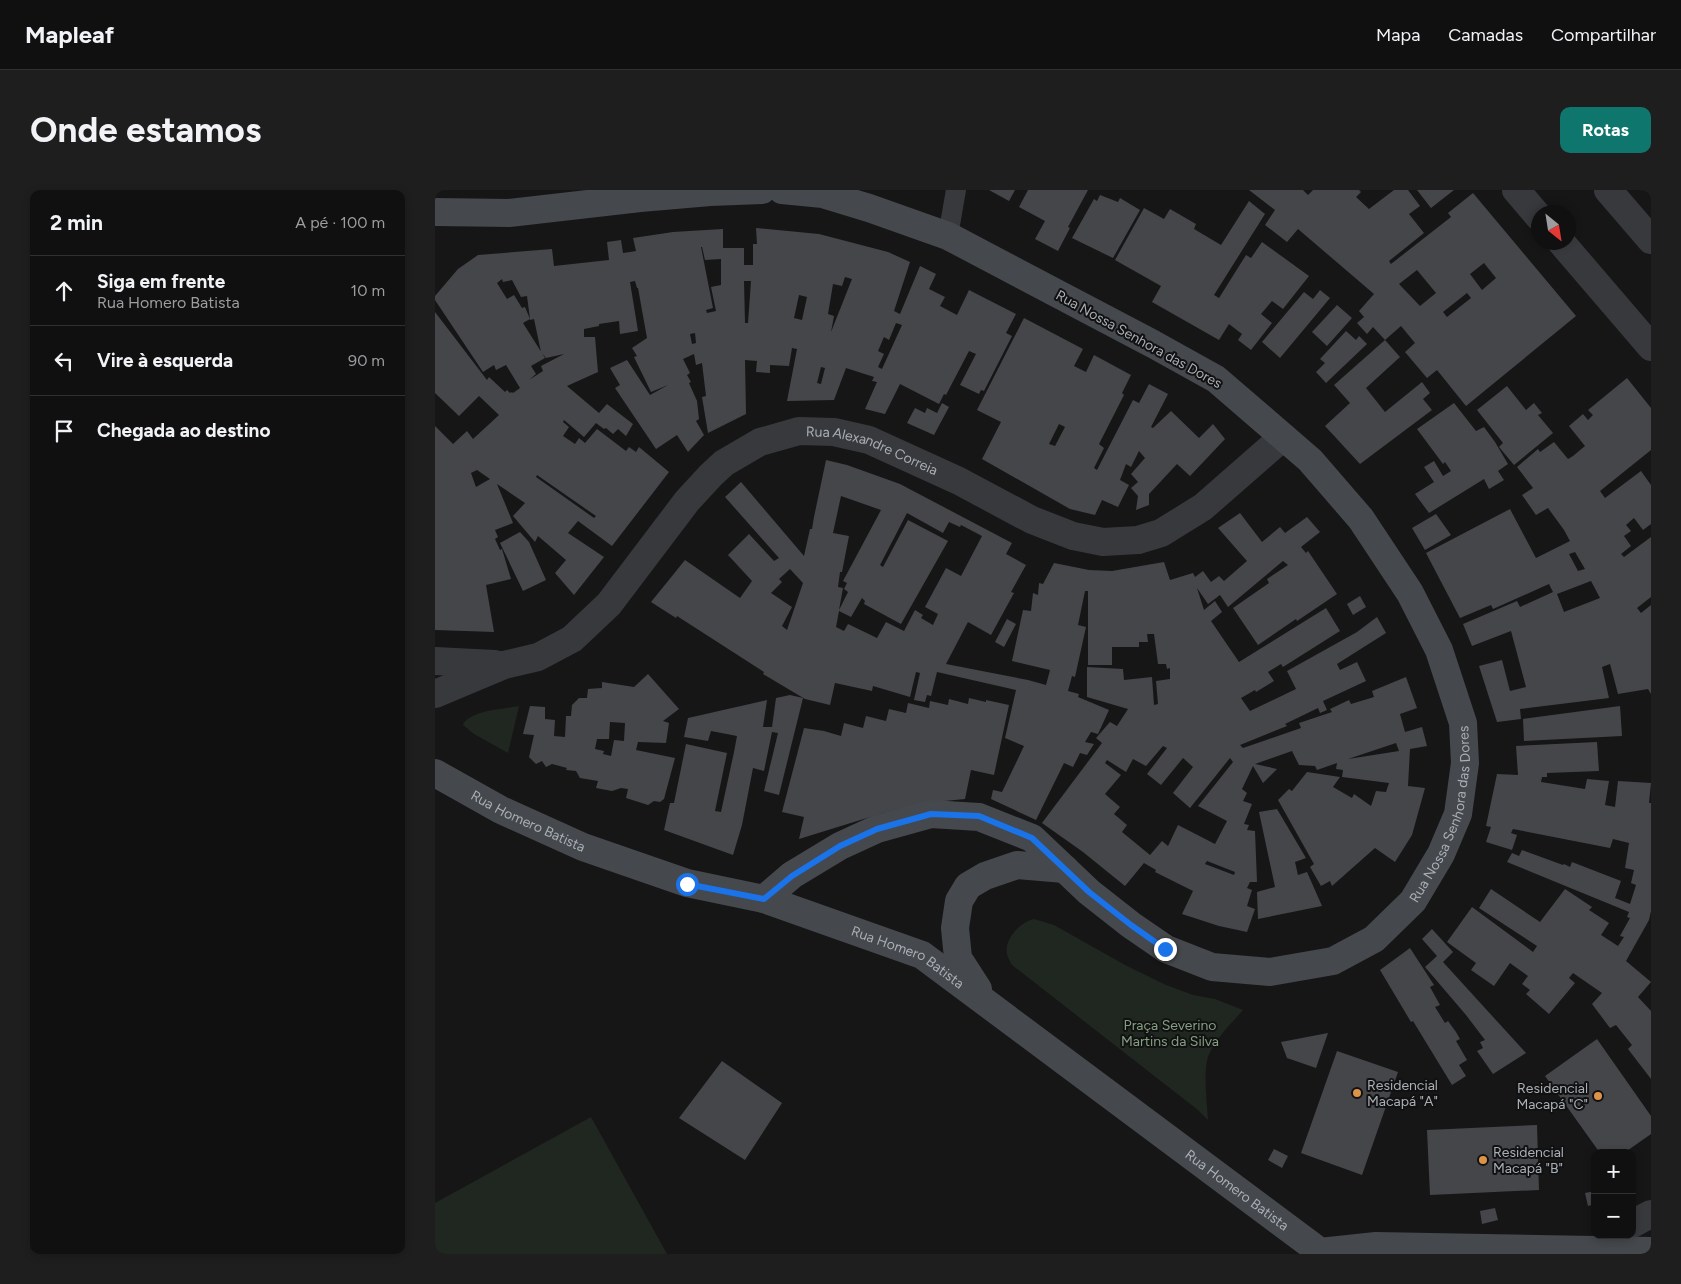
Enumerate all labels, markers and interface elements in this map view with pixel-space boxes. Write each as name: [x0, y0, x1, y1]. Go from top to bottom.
text: Mapleaf: [25, 20, 114, 49]
text: Mapa: [1376, 24, 1420, 46]
text: Camadas: [1448, 24, 1523, 46]
text: Compartilhar: [1551, 24, 1656, 46]
button: Rotas: [1560, 107, 1651, 153]
text: Onde estamos: [30, 109, 261, 151]
north arrow: [1531, 205, 1576, 250]
text: 2 min: [50, 210, 103, 235]
text: A pé · 100 m: [295, 213, 385, 232]
text: Siga em frente: [97, 270, 225, 293]
icon: ahead: [50, 277, 78, 305]
text: 10 m: [351, 281, 385, 300]
street label: Rua Nossa Senhora das Dores: [1053, 287, 1225, 392]
text: Rua Homero Batista: [97, 293, 240, 312]
icon: left: [50, 347, 78, 375]
text: Vire à esquerda: [97, 349, 233, 372]
text: 90 m: [348, 351, 385, 370]
icon: arrive: [50, 417, 78, 445]
text: Chegada ao destino: [97, 419, 270, 442]
street label: Rua Alexandre Correia: [806, 423, 940, 479]
street label: Rua Nossa Senhora das Dores: [1406, 725, 1474, 906]
street label: Rua Homero Batista: [468, 787, 588, 856]
route start: [676, 873, 699, 896]
street label: Rua Homero Batista: [849, 923, 967, 992]
route end: [1154, 938, 1177, 961]
park label: Praça Severino Martins da Silva: [1121, 1017, 1219, 1050]
place label: Residencial Macapá "A": [1367, 1077, 1438, 1110]
place label: Residencial Macapá "C": [1516, 1080, 1588, 1113]
marker: Residencial Macapá "A": [1351, 1087, 1363, 1099]
marker: Residencial Macapá "C": [1592, 1090, 1604, 1102]
place label: Residencial Macapá "B": [1493, 1144, 1564, 1177]
street label: Rua Homero Batista: [1182, 1146, 1292, 1234]
map controls: [1591, 1149, 1636, 1239]
button: +: [1591, 1149, 1636, 1194]
marker: Residencial Macapá "B": [1477, 1154, 1489, 1166]
button: −: [1591, 1194, 1636, 1239]

